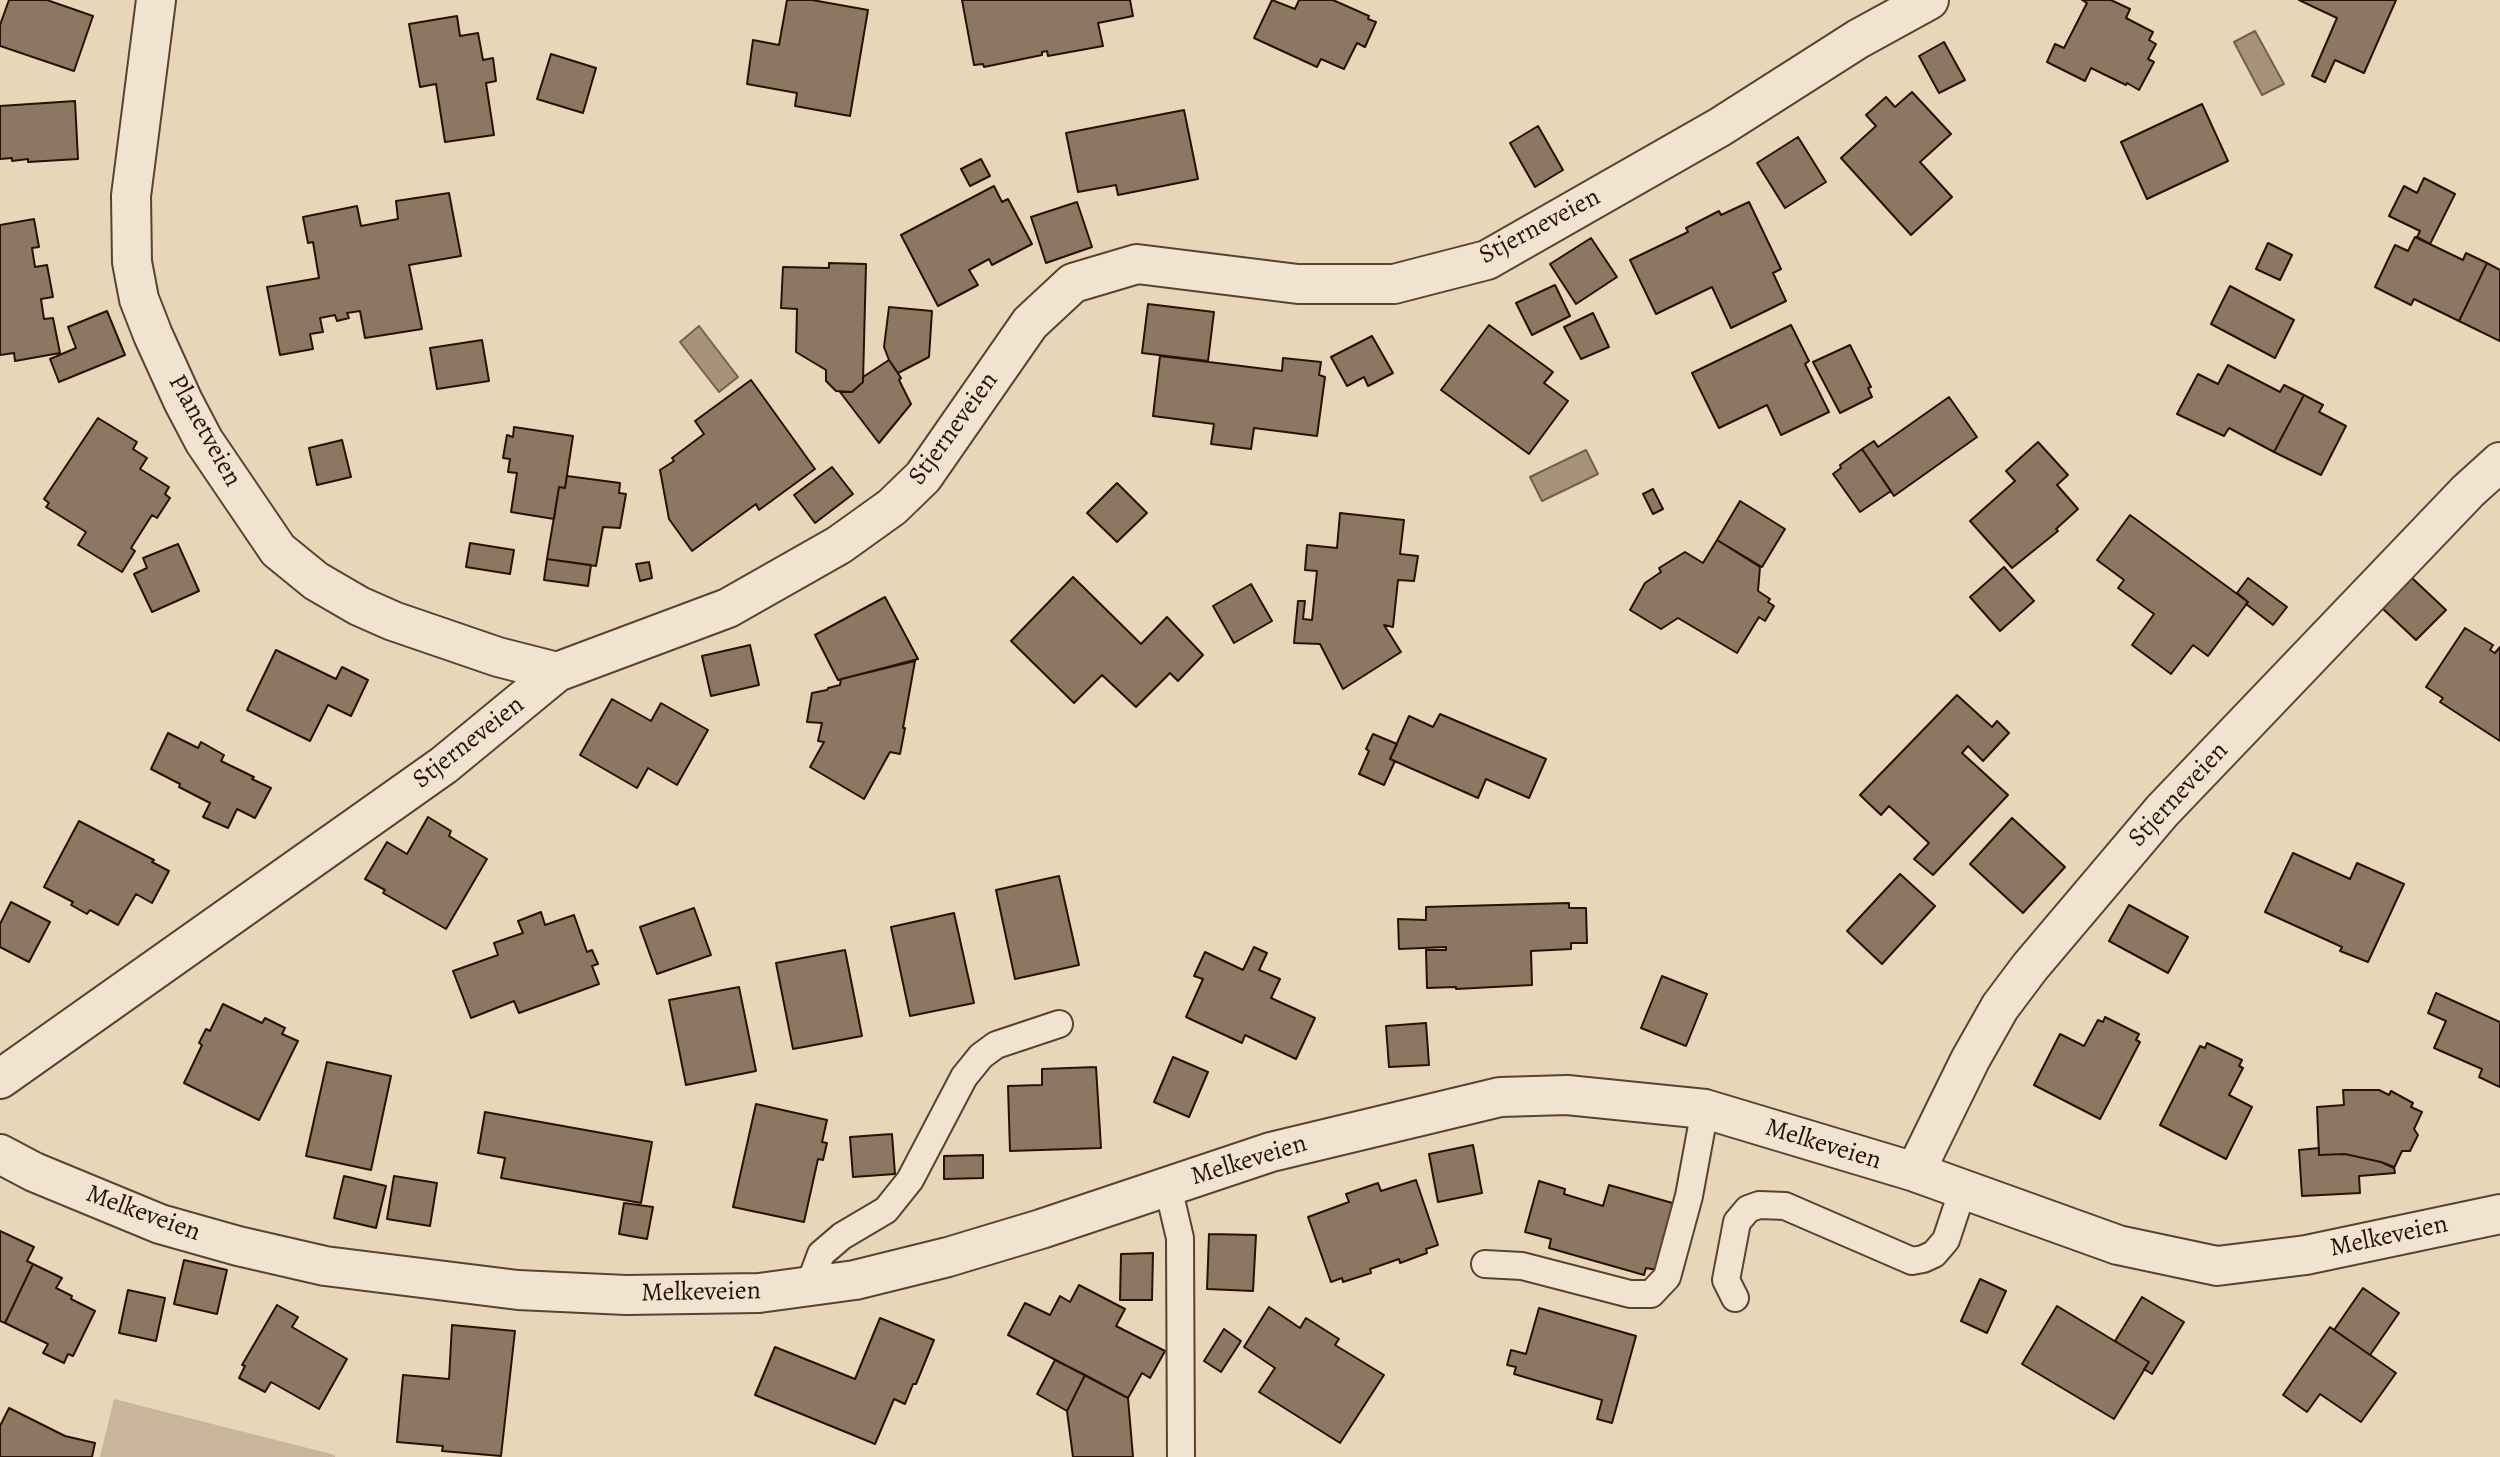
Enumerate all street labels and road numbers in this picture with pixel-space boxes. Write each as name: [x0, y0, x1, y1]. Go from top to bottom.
street label: Stjerneveien: [1474, 182, 1606, 272]
street label: Stjerneveien: [902, 366, 1006, 492]
street label: Planetveien: [160, 370, 248, 492]
street label: Stjerneveien: [407, 690, 531, 796]
street label: Stjerneveien: [2122, 736, 2236, 854]
street label: Melkeveien: [1761, 1113, 1885, 1177]
street label: Melkeveien: [1187, 1129, 1311, 1193]
street label: Melkeveien: [81, 1179, 205, 1249]
street label: Melkeveien: [2327, 1209, 2451, 1265]
street label: Melkeveien: [641, 1276, 761, 1310]

